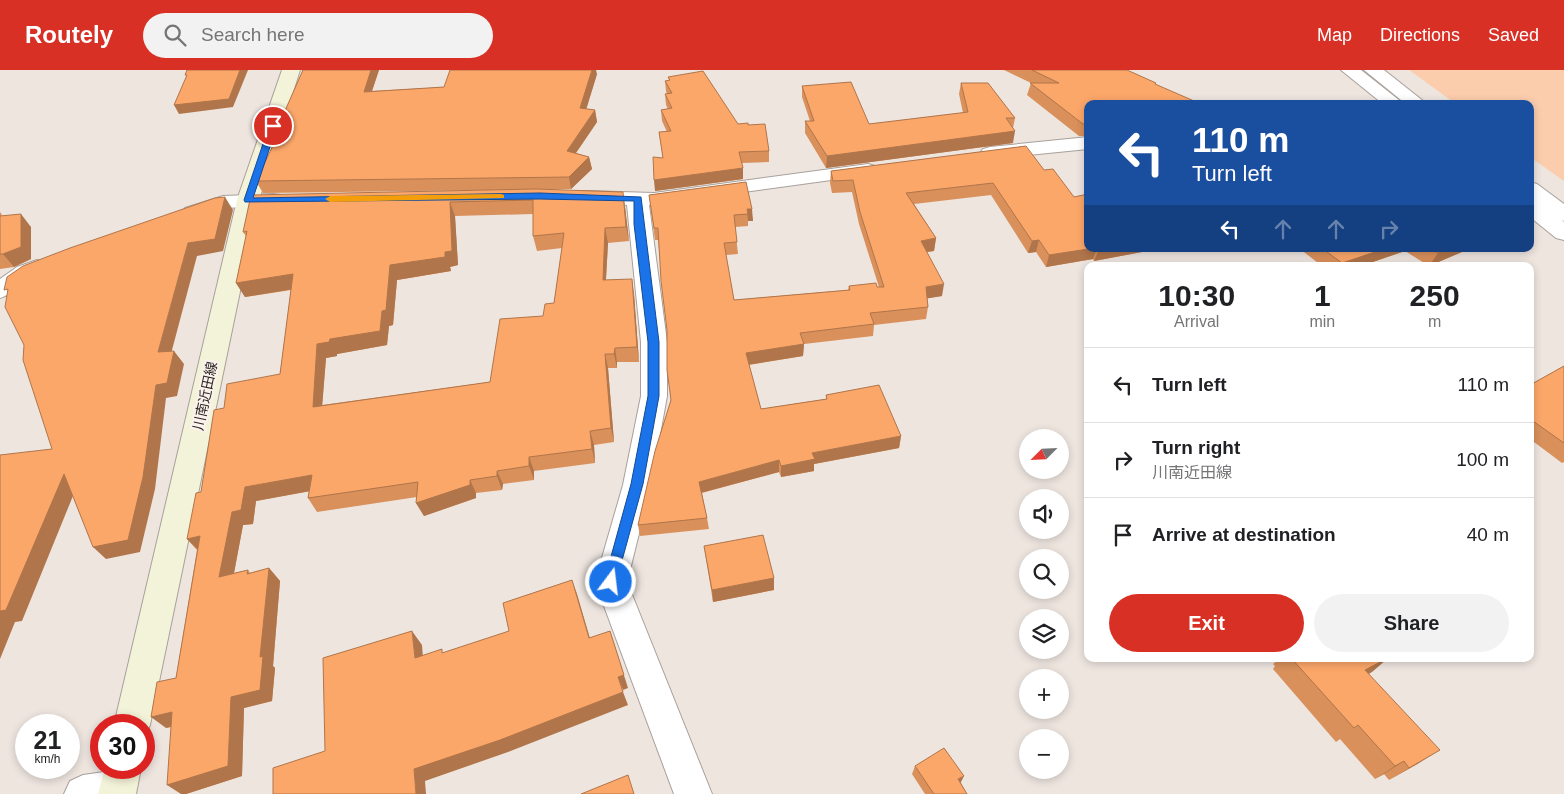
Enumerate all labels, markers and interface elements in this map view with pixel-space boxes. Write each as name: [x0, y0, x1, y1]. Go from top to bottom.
search box: [143, 13, 493, 58]
text: Routely: [25, 21, 113, 48]
icon: search: [161, 21, 189, 49]
text: Search here: [201, 24, 305, 45]
text: Map: [1317, 25, 1352, 45]
text: Directions: [1380, 25, 1460, 45]
text: Saved: [1488, 25, 1539, 45]
pin: [252, 105, 294, 147]
icon: arrive: [259, 112, 287, 140]
icon: left: [1109, 120, 1174, 185]
text: 110 m: [1192, 120, 1289, 159]
text: Turn left: [1192, 161, 1272, 186]
icon: left: [1216, 215, 1244, 243]
icon: ahead: [1269, 215, 1297, 243]
icon: ahead: [1322, 215, 1350, 243]
icon: right: [1375, 215, 1403, 243]
text: 10:30: [1158, 279, 1235, 312]
text: 1: [1314, 279, 1331, 312]
text: 250: [1410, 279, 1460, 312]
text: Arrival: [1174, 313, 1219, 330]
text: min: [1309, 313, 1335, 330]
text: m: [1428, 313, 1441, 330]
street label: 川南近田線: [190, 360, 220, 432]
icon: left: [1109, 371, 1137, 399]
text: Turn left: [1152, 374, 1227, 395]
text: 110 m: [1458, 374, 1509, 395]
north arrow: [1019, 429, 1069, 479]
map controls: [1019, 429, 1069, 779]
text: Turn right: [1152, 437, 1240, 458]
icon: right: [1109, 446, 1137, 474]
text: 100 m: [1456, 449, 1509, 470]
text: 川南近田線: [1152, 464, 1232, 481]
button: sound: [1019, 489, 1069, 539]
icon: arrive: [1109, 521, 1137, 549]
text: Arrive at destination: [1152, 524, 1336, 545]
text: 40 m: [1467, 524, 1509, 545]
button: search: [1019, 549, 1069, 599]
position arrow: [584, 555, 636, 607]
button: Exit: [1109, 594, 1304, 652]
button: Share: [1314, 594, 1509, 652]
button: layers: [1019, 609, 1069, 659]
button: +: [1019, 669, 1069, 719]
speed limit sign: 30: [90, 714, 155, 779]
text: 21: [34, 726, 61, 754]
button: −: [1019, 729, 1069, 779]
text: km/h: [34, 752, 61, 766]

